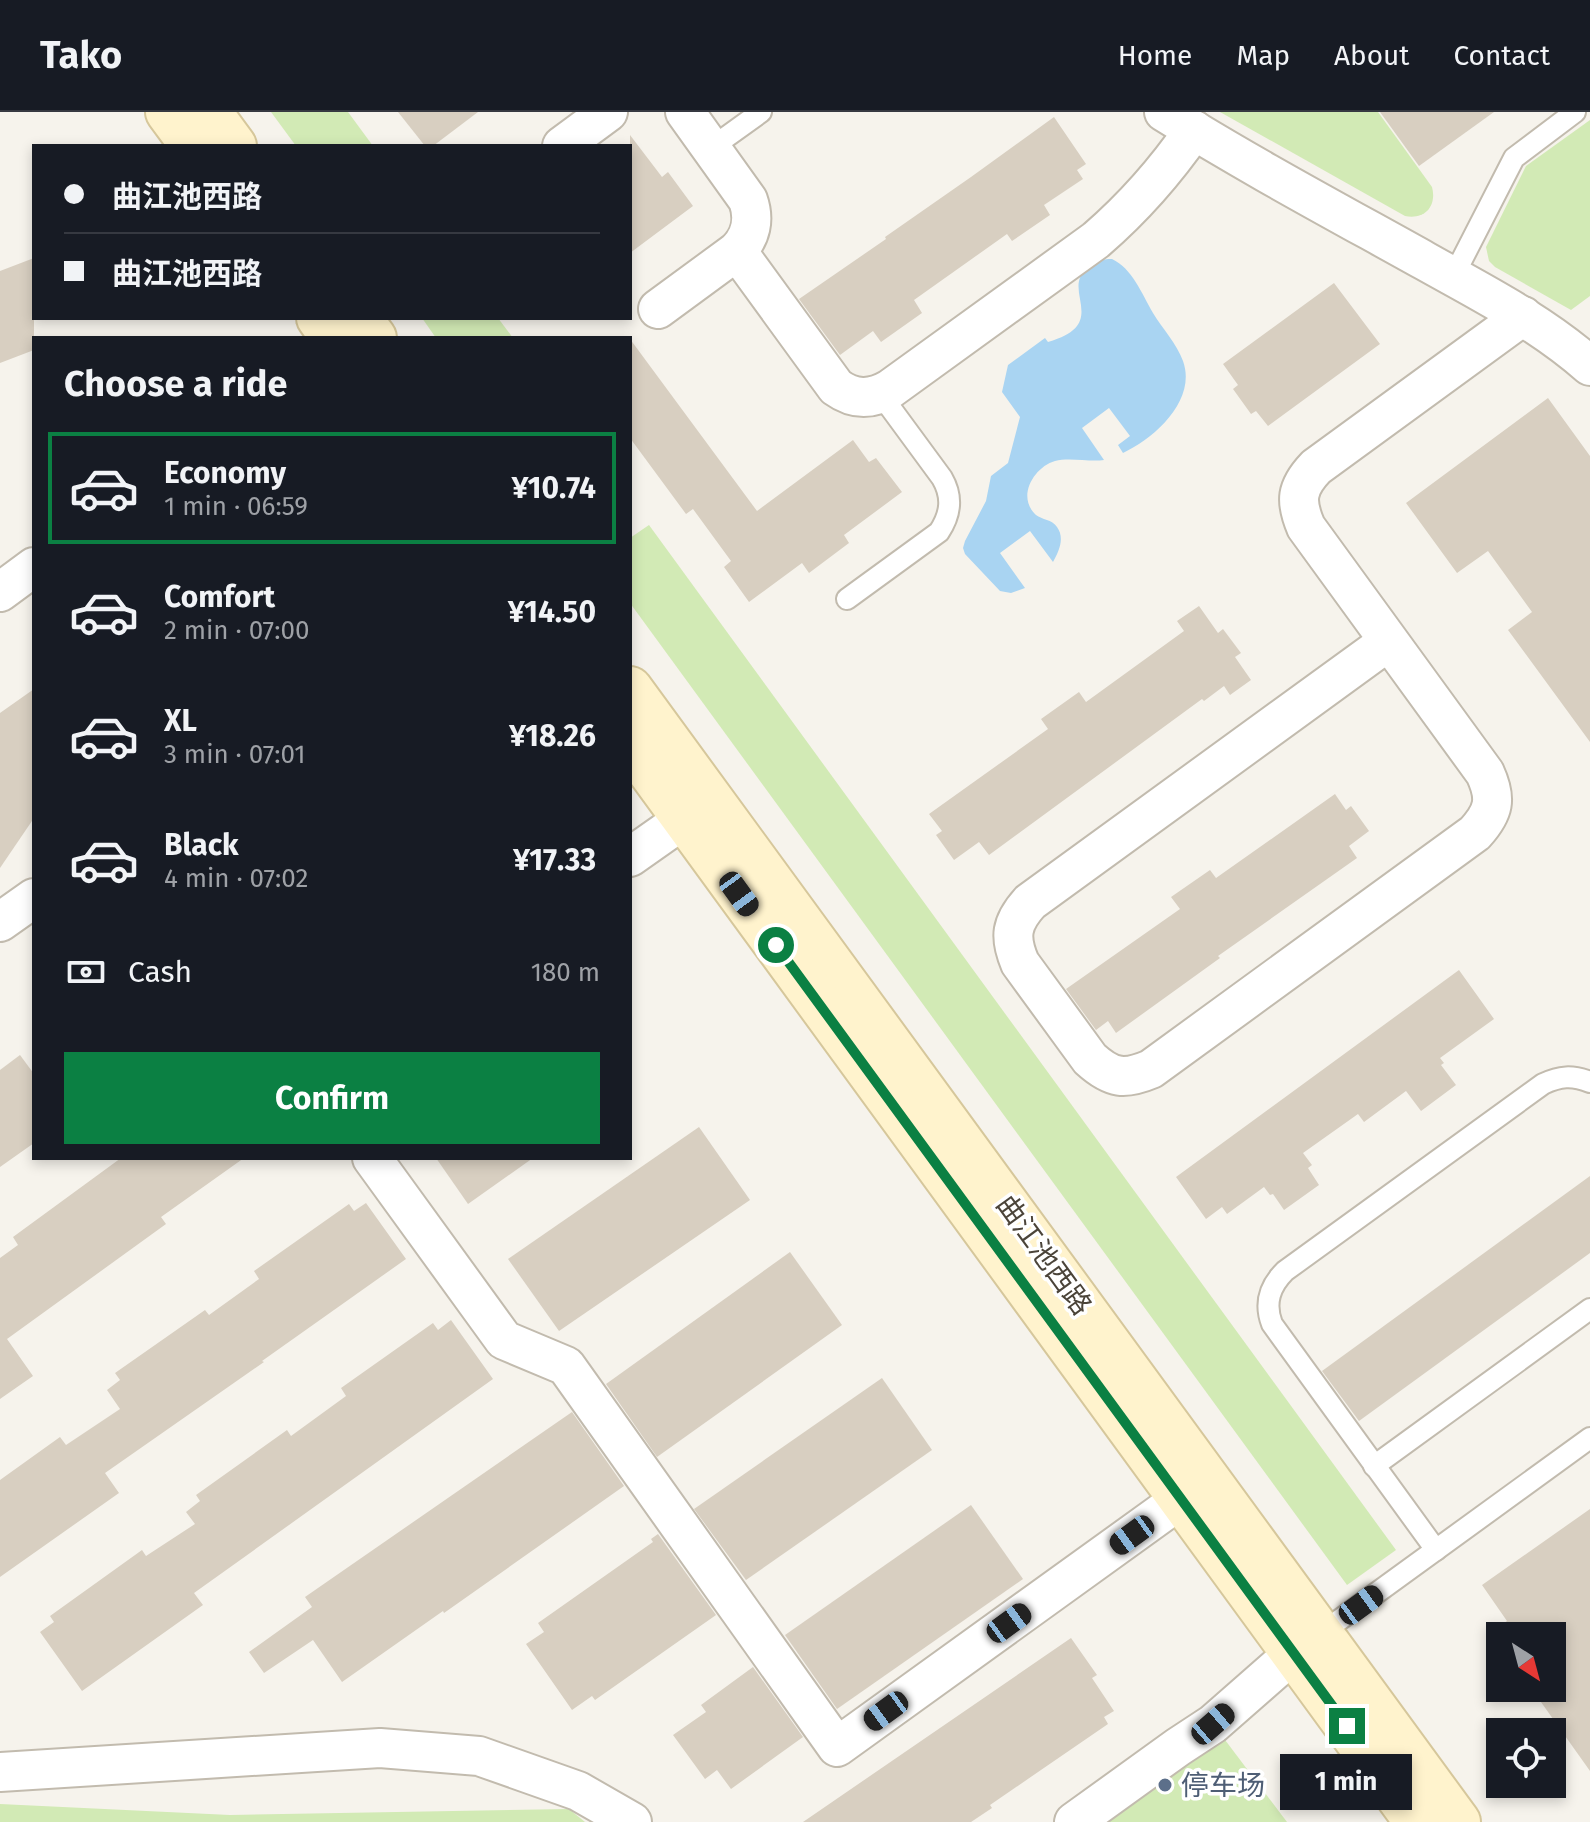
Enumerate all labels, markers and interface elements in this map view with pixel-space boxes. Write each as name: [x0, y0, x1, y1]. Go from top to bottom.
text: Tako: [40, 32, 122, 78]
text: Home: [1118, 39, 1192, 72]
text: Map: [1236, 39, 1290, 72]
text: About: [1334, 39, 1409, 72]
text: Contact: [1453, 39, 1550, 72]
text: 曲江池西路: [112, 179, 262, 215]
text: 曲江池西路: [112, 256, 262, 292]
text: Choose a ride: [64, 362, 287, 406]
icon: car: [68, 452, 140, 524]
text: Economy: [164, 455, 286, 491]
text: ¥10.74: [511, 470, 596, 506]
text: 1 min · 06:59: [164, 491, 308, 522]
icon: car: [68, 576, 140, 648]
text: Comfort: [164, 579, 275, 615]
text: ¥14.50: [508, 594, 596, 630]
text: 2 min · 07:00: [164, 615, 309, 646]
icon: car: [68, 700, 140, 772]
text: XL: [164, 703, 197, 739]
text: ¥18.26: [509, 718, 596, 754]
text: 3 min · 07:01: [164, 739, 306, 770]
icon: car: [68, 824, 140, 896]
text: Black: [164, 827, 239, 863]
text: ¥17.33: [513, 842, 596, 878]
text: 4 min · 07:02: [164, 863, 308, 894]
car: [715, 868, 763, 920]
route start: [758, 927, 794, 963]
icon: cash: [64, 950, 108, 994]
text: Cash: [128, 954, 192, 990]
text: 180 m: [531, 957, 600, 988]
button: Confirm: [64, 1052, 600, 1144]
street label: 曲江池西路: [990, 1189, 1098, 1321]
car: [1106, 1511, 1158, 1559]
car: [1335, 1581, 1387, 1629]
car: [983, 1599, 1035, 1647]
north arrow: [1486, 1622, 1566, 1702]
map controls: [1486, 1622, 1566, 1798]
car: [860, 1687, 912, 1735]
car: [1187, 1699, 1239, 1749]
route end: [1329, 1708, 1365, 1744]
button: locate: [1486, 1718, 1566, 1798]
callout: 1 min: [1281, 1754, 1413, 1810]
text: 1 min: [1315, 1766, 1377, 1797]
place label: 停车场: [1181, 1769, 1265, 1802]
marker: 停车场: [1156, 1776, 1174, 1794]

